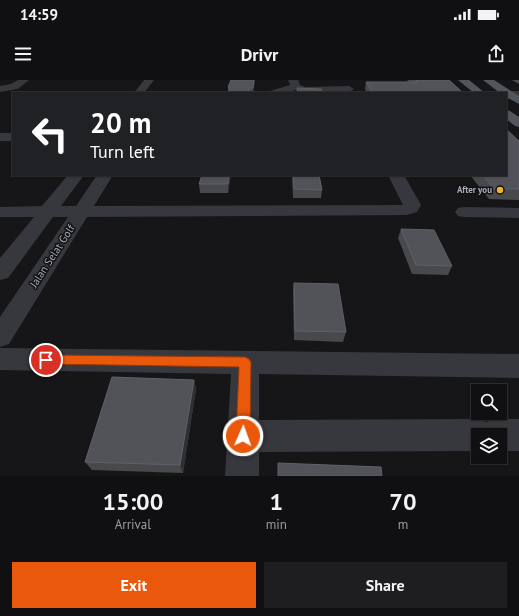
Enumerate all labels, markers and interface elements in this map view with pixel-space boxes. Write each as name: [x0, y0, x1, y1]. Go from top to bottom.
text: 14:59: [20, 5, 58, 24]
icon: menu: [12, 43, 34, 65]
text: Drivr: [241, 43, 278, 66]
icon: share: [485, 43, 507, 65]
text: 20 m: [90, 104, 151, 141]
icon: left: [24, 108, 76, 160]
text: Turn left: [90, 140, 155, 163]
place label: After you: [457, 184, 492, 195]
marker: After you: [495, 185, 505, 195]
street label: Jalan Selat Golf: [26, 221, 78, 291]
pin: [29, 343, 63, 377]
icon: arrive: [35, 349, 57, 371]
map controls: [471, 384, 507, 464]
button: search: [471, 384, 507, 420]
position arrow: [222, 415, 264, 457]
button: layers: [471, 428, 507, 464]
text: 15:00: [102, 486, 163, 517]
text: 1: [270, 486, 283, 517]
text: 70: [389, 486, 417, 517]
text: Arrival: [115, 516, 151, 533]
text: min: [266, 516, 287, 533]
text: m: [398, 516, 408, 533]
button: Exit: [12, 562, 256, 608]
button: Share: [264, 562, 507, 608]

